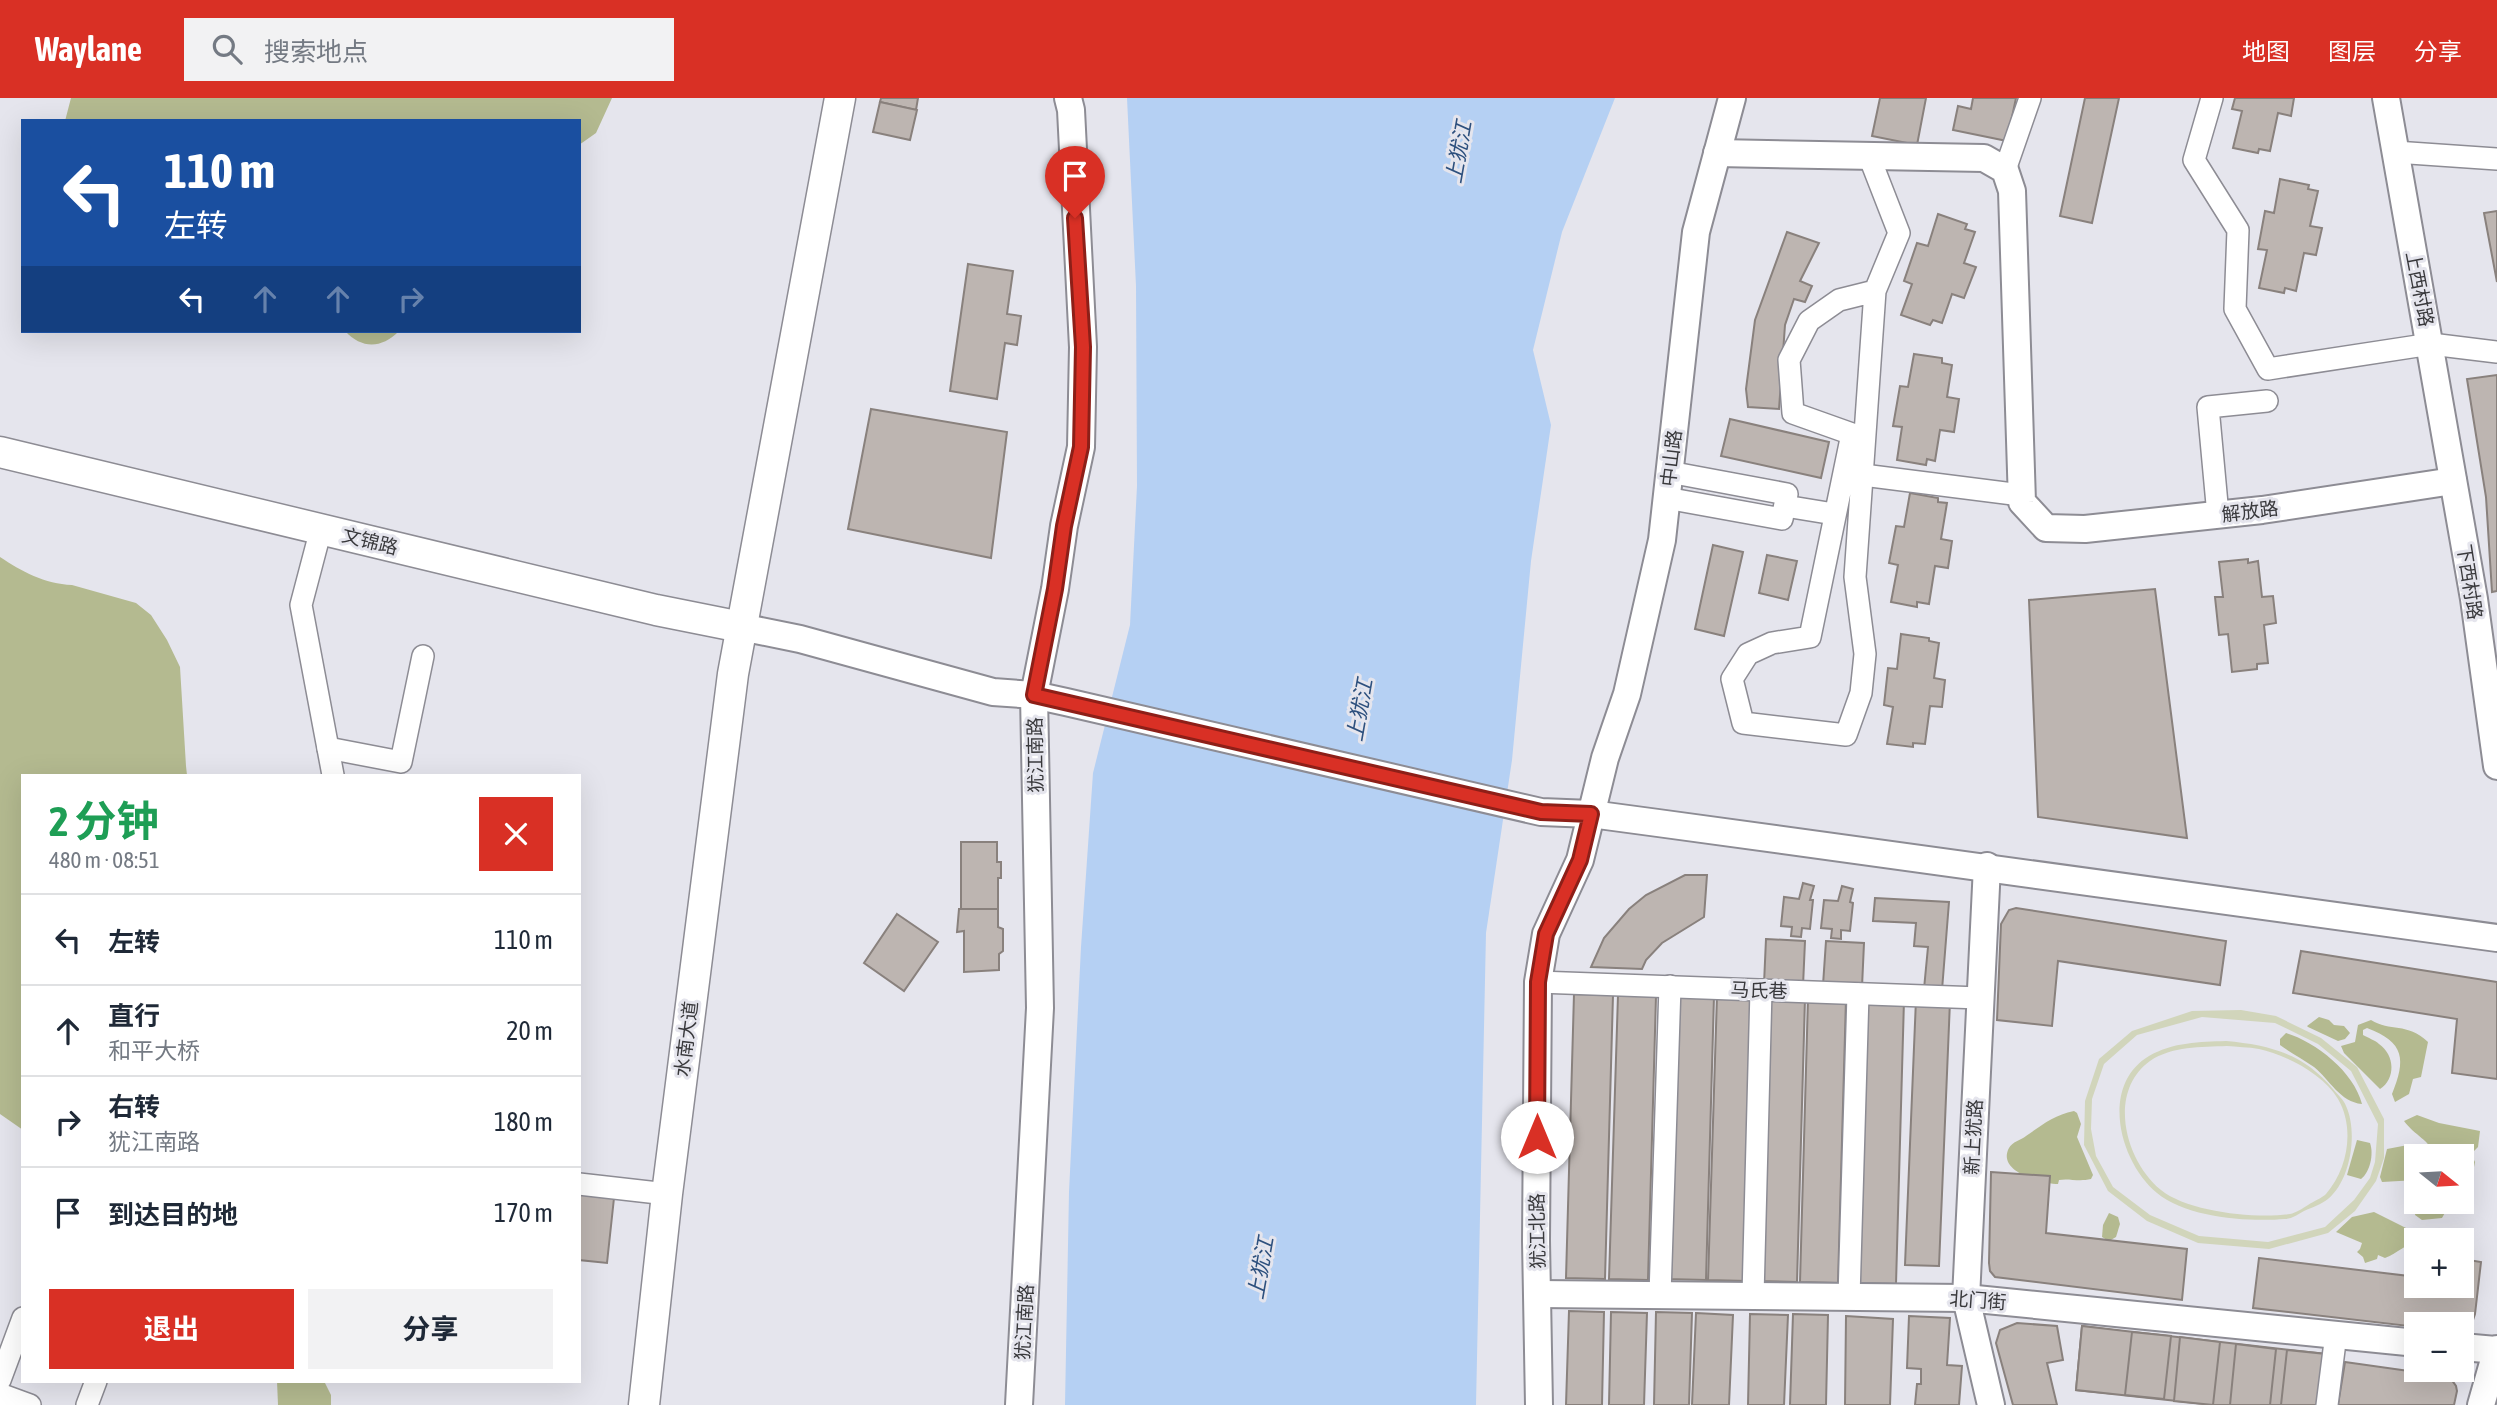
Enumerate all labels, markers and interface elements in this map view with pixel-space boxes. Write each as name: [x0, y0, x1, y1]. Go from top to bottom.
search box: [184, 18, 674, 81]
text: Waylane: [35, 30, 142, 68]
icon: search: [208, 30, 246, 68]
text: 搜索地点: [264, 37, 368, 67]
text: 地图: [2242, 38, 2290, 65]
text: 图层: [2328, 38, 2376, 65]
text: 分享: [2414, 38, 2462, 65]
water label: 上犹江: [1441, 117, 1476, 185]
text: 110 m: [164, 142, 275, 198]
pin: [1045, 146, 1105, 218]
icon: left: [49, 147, 140, 238]
icon: arrive: [1056, 157, 1094, 195]
text: 左转: [164, 207, 228, 244]
street label: 上西村路: [2402, 250, 2438, 328]
icon: left: [173, 280, 211, 318]
icon: ahead: [246, 280, 284, 318]
icon: ahead: [319, 280, 357, 318]
icon: right: [392, 280, 430, 318]
street label: 中山路: [1657, 428, 1685, 488]
street label: 解放路: [2220, 497, 2280, 525]
street label: 文锦路: [340, 523, 400, 559]
street label: 下西村路: [2453, 543, 2487, 621]
water label: 上犹江: [1342, 675, 1377, 743]
street label: 犹江南路: [1023, 717, 1047, 793]
text: 2 分钟: [49, 797, 159, 845]
button: close: [479, 797, 553, 871]
text: 480 m · 08:51: [49, 847, 160, 873]
icon: left: [49, 921, 87, 959]
text: 110 m: [494, 925, 553, 955]
text: 左转: [108, 927, 160, 957]
street label: 马氏巷: [1730, 978, 1788, 1002]
street label: 水南大道: [670, 1000, 702, 1078]
text: 直行: [108, 1001, 160, 1031]
icon: ahead: [49, 1012, 87, 1050]
text: 20 m: [506, 1016, 553, 1046]
text: 和平大桥: [108, 1038, 200, 1064]
text: 右转: [108, 1092, 160, 1122]
street label: 新上犹路: [1960, 1098, 1986, 1176]
position arrow: [1500, 1100, 1574, 1174]
icon: right: [49, 1103, 87, 1141]
text: 180 m: [494, 1107, 553, 1137]
text: 犹江南路: [108, 1129, 200, 1155]
north arrow: [2404, 1144, 2474, 1214]
map controls: [2404, 1144, 2474, 1382]
street label: 犹江北路: [1525, 1193, 1549, 1269]
icon: arrive: [49, 1194, 87, 1232]
text: 170 m: [494, 1198, 553, 1228]
text: 到达目的地: [108, 1200, 238, 1230]
button: +: [2404, 1228, 2474, 1298]
water label: 上犹江: [1243, 1233, 1278, 1301]
street label: 犹江南路: [1011, 1283, 1037, 1361]
street label: 北门街: [1949, 1287, 2007, 1313]
button: 退出: [49, 1289, 294, 1369]
button: 分享: [308, 1289, 553, 1369]
button: −: [2404, 1312, 2474, 1382]

